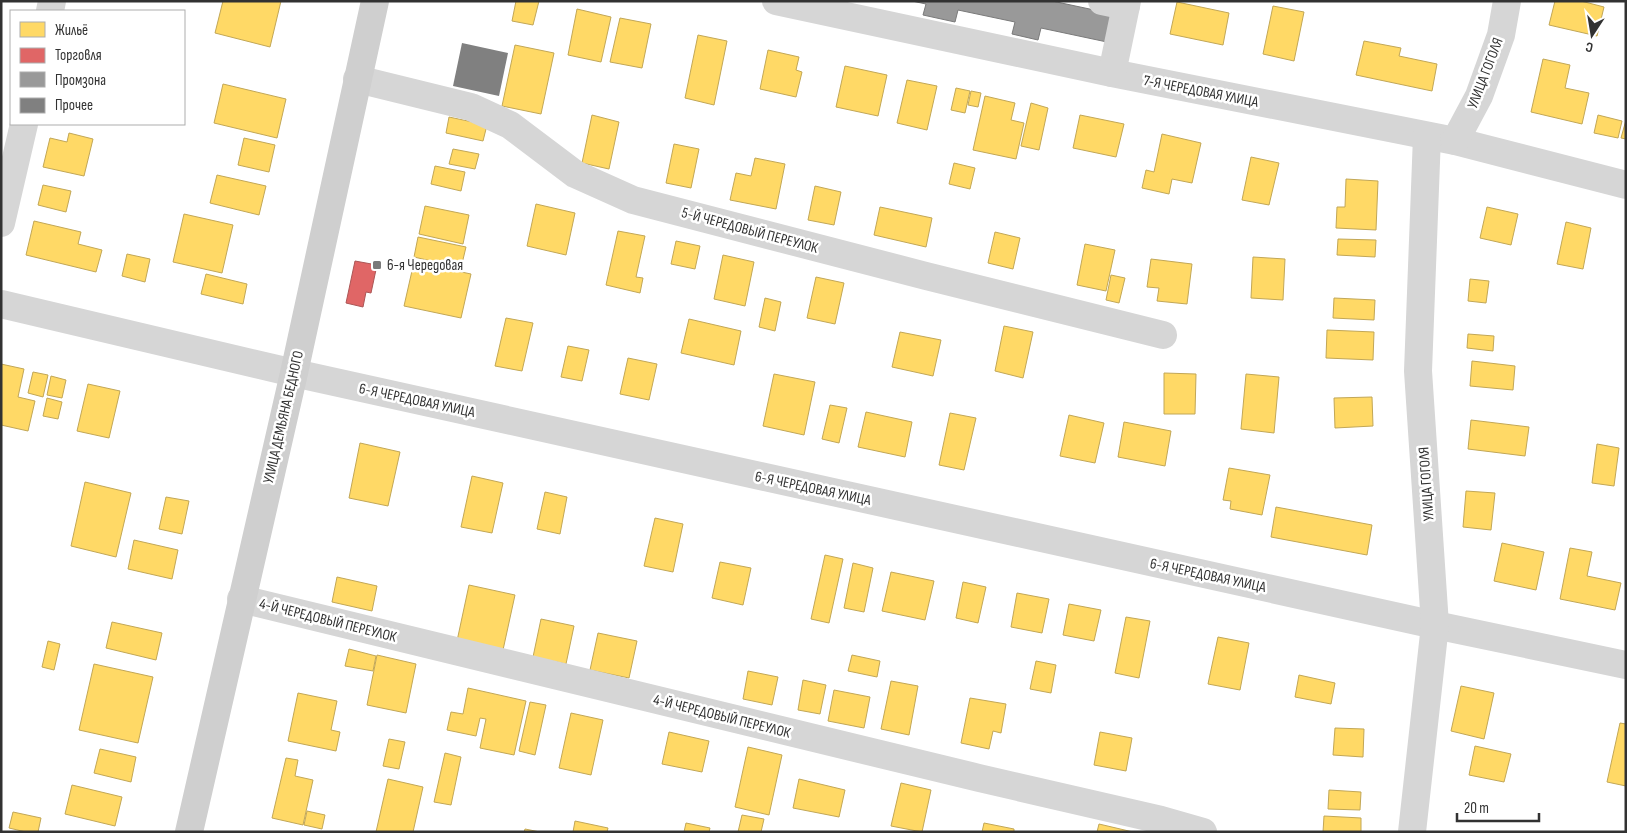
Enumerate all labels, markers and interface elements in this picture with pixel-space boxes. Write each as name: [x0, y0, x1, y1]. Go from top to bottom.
legend: [10, 10, 185, 125]
north arrow: [1567, 10, 1617, 60]
text: Жильё: [55, 21, 88, 40]
street label: УЛИЦА ГОГОЛЯ: [1463, 35, 1508, 111]
text: С: [1584, 38, 1595, 56]
text: Торговля: [55, 46, 102, 65]
text: Промзона: [55, 71, 106, 90]
street label: 7-Я ЧЕРЕДОВАЯ УЛИЦА: [1142, 71, 1261, 112]
text: Прочее: [55, 96, 93, 115]
street label: 5-Й ЧЕРЕДОВЫЙ ПЕРЕУЛОК: [680, 203, 820, 258]
place label: 6-я Чередовая: [387, 256, 463, 275]
marker: 6-я Чередовая: [371, 259, 383, 271]
street label: УЛИЦА ДЕМЬЯНА БЕДНОГО: [259, 349, 308, 485]
street label: 6-Я ЧЕРЕДОВАЯ УЛИЦА: [357, 379, 477, 422]
street label: УЛИЦА ГОГОЛЯ: [1414, 446, 1439, 522]
street label: 6-Я ЧЕРЕДОВАЯ УЛИЦА: [753, 467, 873, 510]
street label: 6-Я ЧЕРЕДОВАЯ УЛИЦА: [1148, 554, 1268, 597]
street label: 4-Й ЧЕРЕДОВЫЙ ПЕРЕУЛОК: [257, 594, 399, 647]
street label: 4-Й ЧЕРЕДОВЫЙ ПЕРЕУЛОК: [651, 690, 793, 743]
scale bar: [1457, 790, 1540, 822]
text: 20 m: [1464, 799, 1489, 818]

